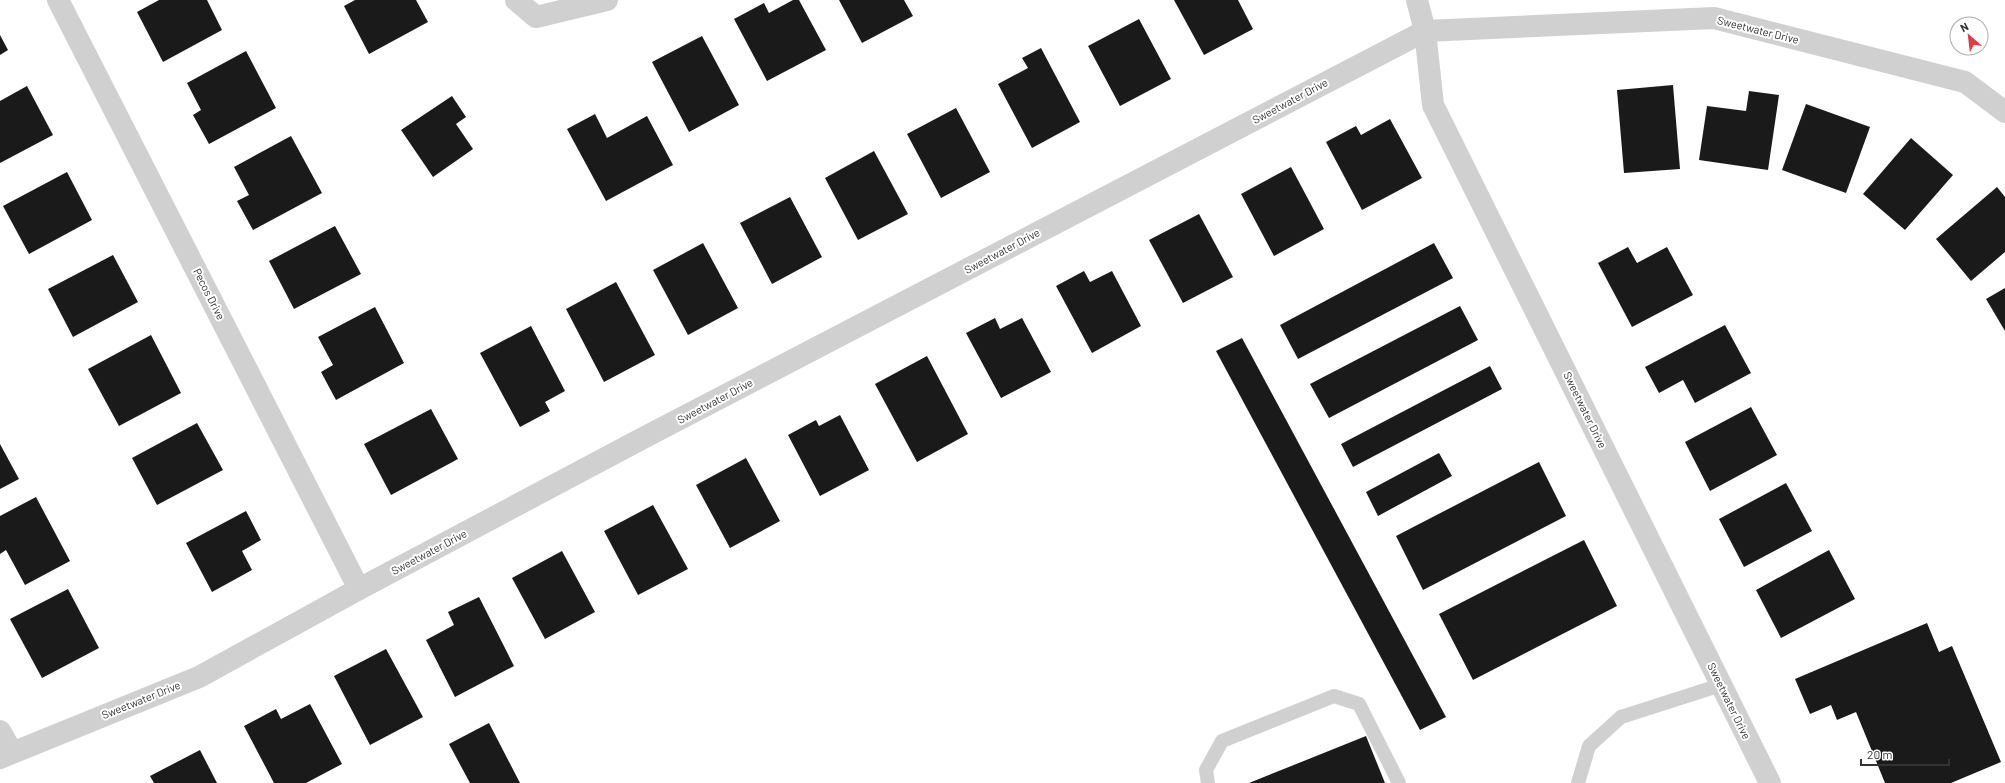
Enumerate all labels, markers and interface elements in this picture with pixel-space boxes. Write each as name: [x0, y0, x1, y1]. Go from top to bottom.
street label: Sweetwater Drive: [1716, 13, 1800, 46]
north arrow: [1949, 16, 1989, 56]
text: N: [1958, 19, 1970, 34]
street label: Sweetwater Drive: [1250, 75, 1330, 126]
street label: Sweetwater Drive: [962, 225, 1042, 276]
street label: Pecos Drive: [191, 266, 228, 322]
street label: Sweetwater Drive: [1561, 369, 1610, 450]
street label: Sweetwater Drive: [675, 375, 755, 426]
street label: Sweetwater Drive: [389, 526, 469, 577]
street label: Sweetwater Drive: [1705, 660, 1754, 741]
street label: Sweetwater Drive: [100, 678, 182, 721]
scale bar: [1861, 741, 1949, 767]
text: 20 m: [1867, 747, 1893, 761]

